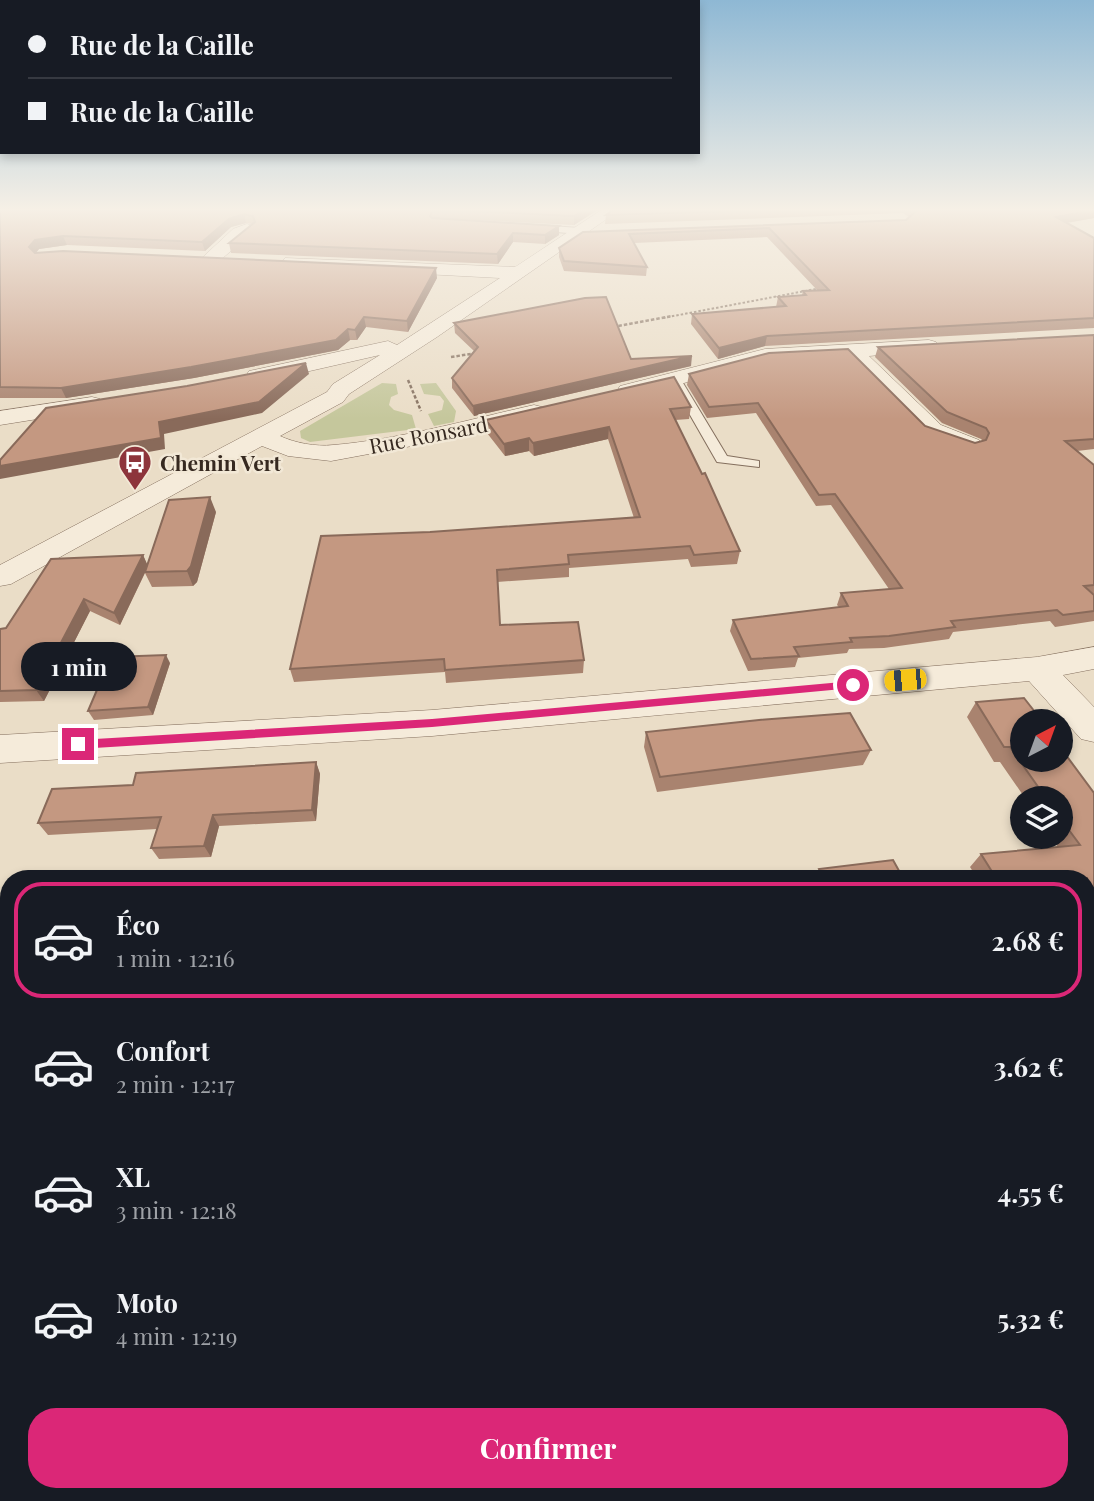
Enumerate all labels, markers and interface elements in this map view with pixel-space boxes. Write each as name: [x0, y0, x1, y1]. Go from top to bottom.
text: Rue de la Caille: [70, 27, 254, 62]
text: Rue de la Caille: [70, 94, 254, 129]
street label: Rue Ronsard: [366, 409, 490, 459]
bus stop icon: Chemin Vert: [116, 443, 154, 492]
place label: Chemin Vert: [160, 448, 282, 476]
callout: 1 min: [20, 642, 136, 692]
text: 1 min: [51, 651, 107, 682]
car: [884, 668, 927, 692]
route start: [837, 669, 869, 701]
north arrow: [1010, 709, 1073, 772]
map controls: [1010, 709, 1073, 849]
route end: [62, 728, 94, 760]
button: layers: [1010, 786, 1073, 849]
text: Éco: [116, 907, 160, 942]
icon: car: [32, 909, 95, 972]
text: 2.68 €: [992, 923, 1064, 958]
text: 1 min · 12:16: [116, 942, 235, 973]
text: Confort: [116, 1033, 210, 1068]
icon: car: [32, 1035, 95, 1098]
text: 3.62 €: [994, 1049, 1064, 1084]
text: 2 min · 12:17: [116, 1068, 235, 1099]
text: XL: [116, 1159, 150, 1194]
icon: car: [32, 1161, 95, 1224]
text: 4.55 €: [997, 1175, 1064, 1210]
text: 3 min · 12:18: [116, 1194, 237, 1225]
text: Moto: [116, 1285, 178, 1320]
icon: car: [32, 1287, 95, 1350]
text: 5.32 €: [997, 1301, 1064, 1336]
text: 4 min · 12:19: [116, 1320, 237, 1351]
button: Confirmer: [28, 1408, 1068, 1488]

